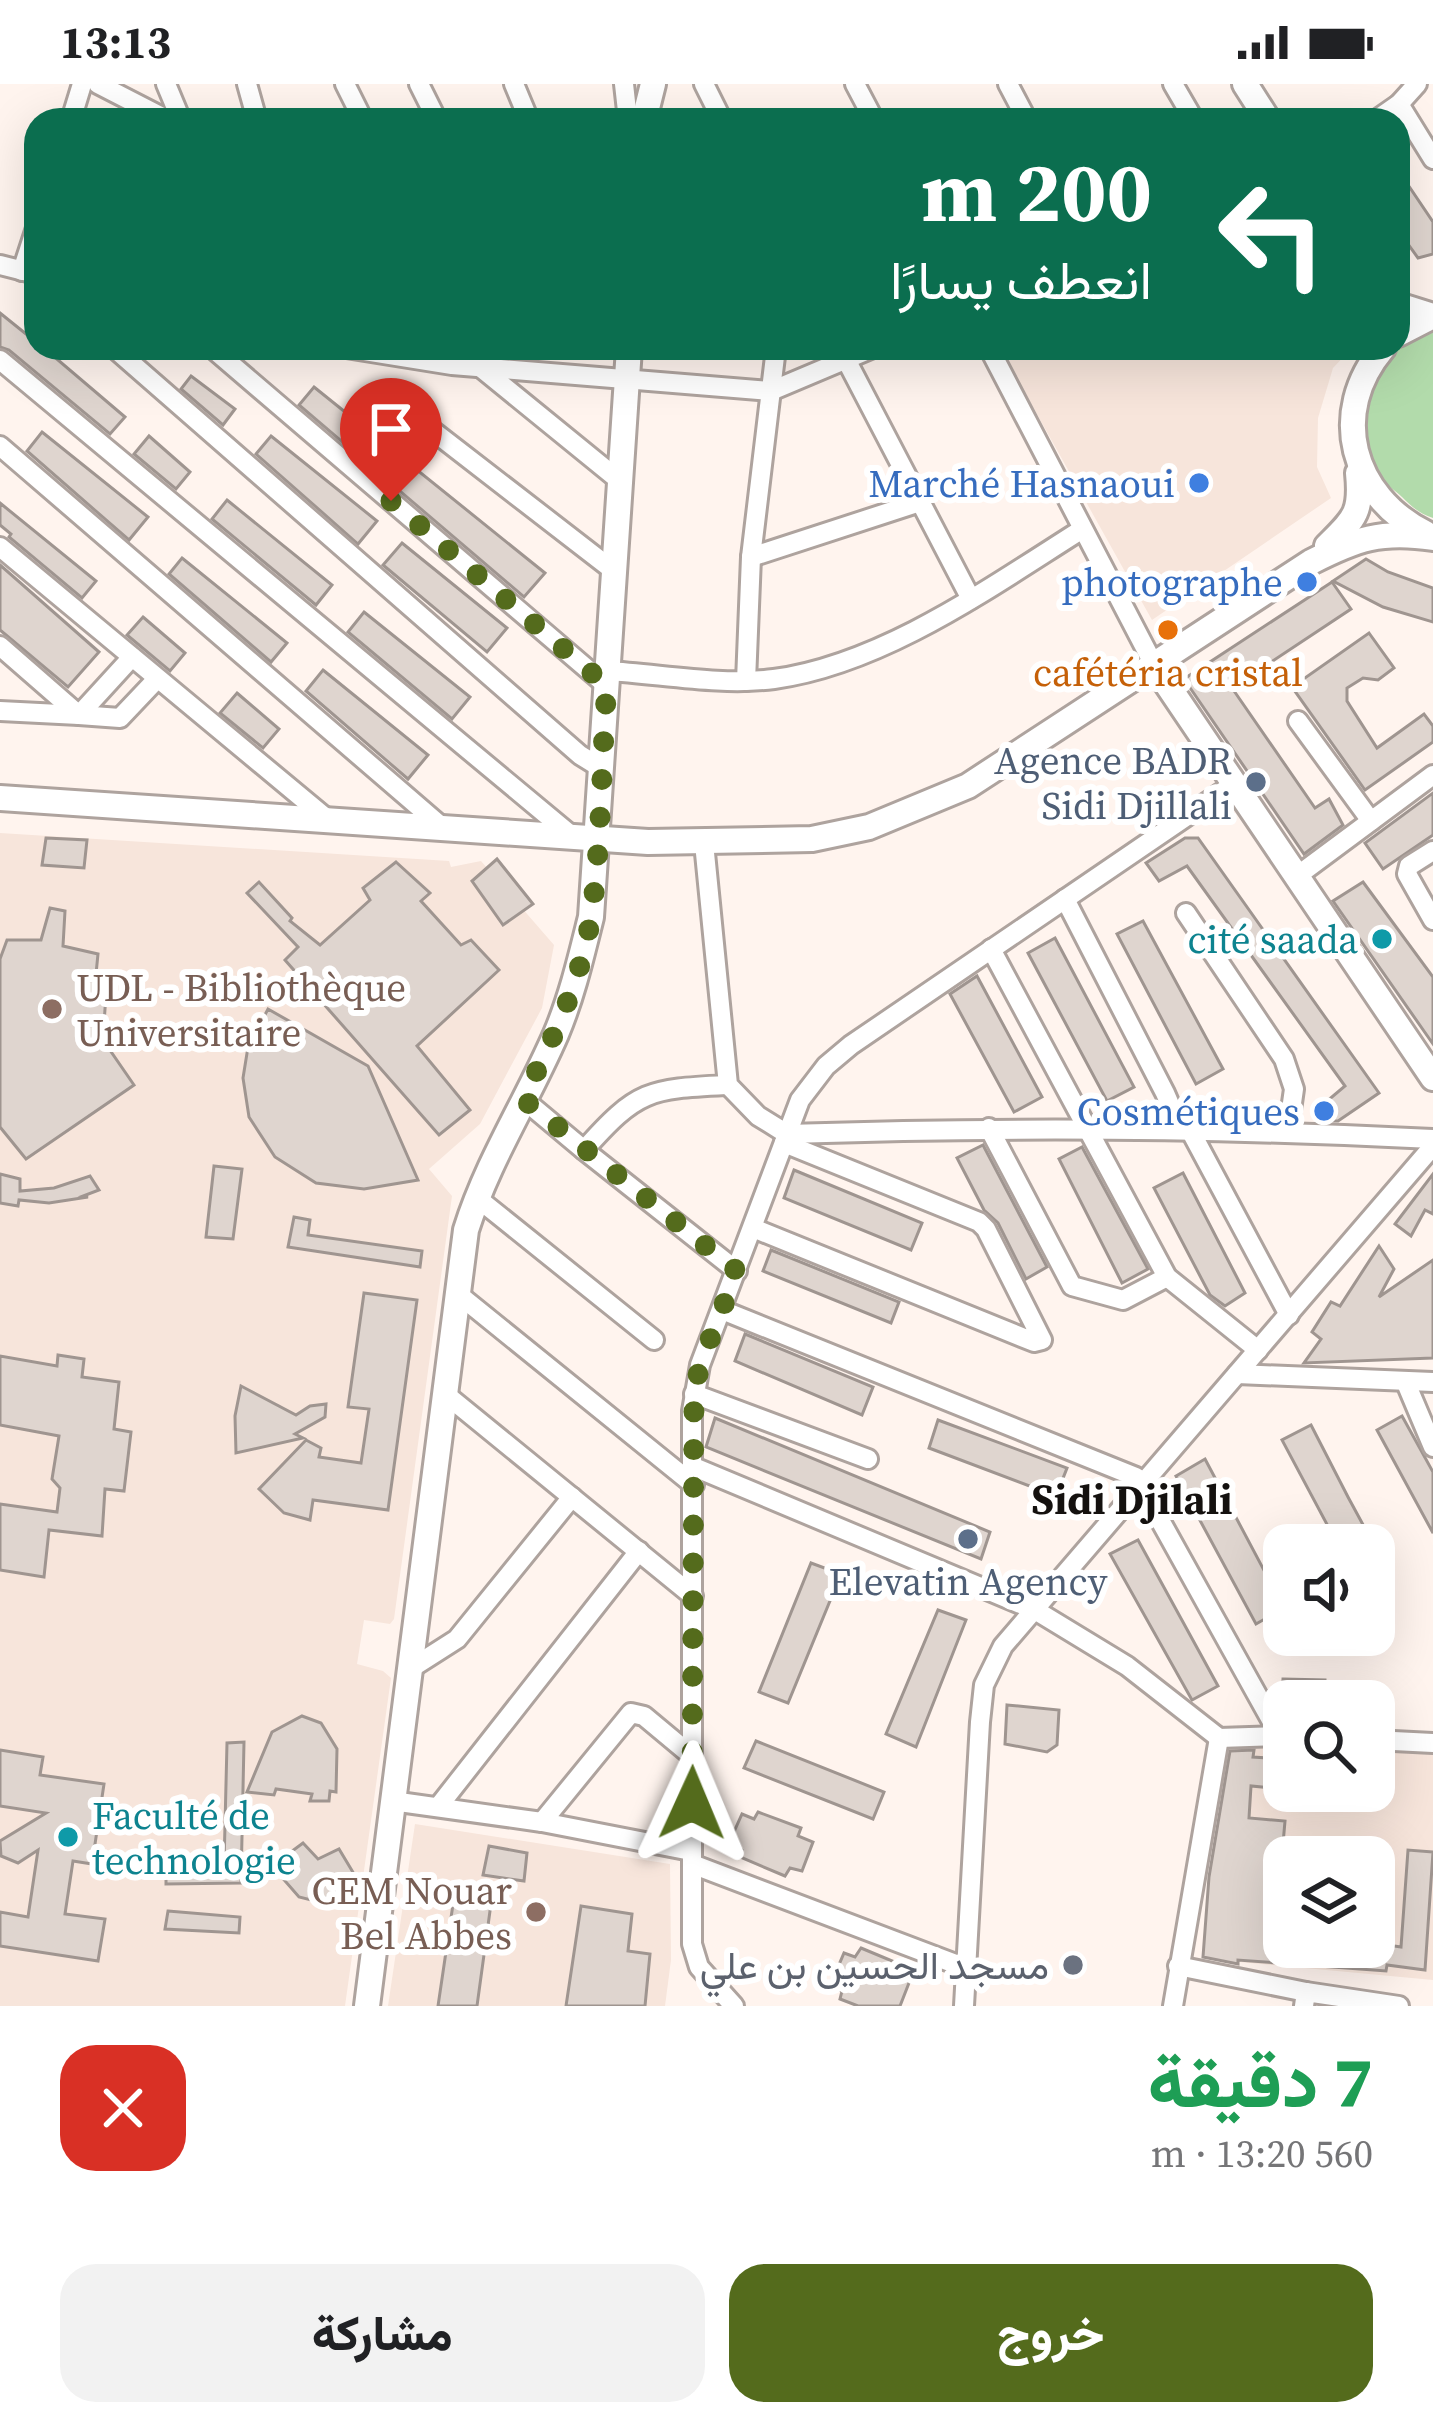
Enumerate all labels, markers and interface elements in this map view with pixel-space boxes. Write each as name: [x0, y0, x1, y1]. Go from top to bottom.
text: 13:13: [60, 11, 171, 73]
text: 200 m: [921, 134, 1152, 249]
icon: left: [1194, 156, 1350, 312]
text: انعطف يسارًا: [890, 243, 1152, 317]
pin: [340, 378, 442, 501]
icon: arrive: [358, 396, 424, 462]
place label: Marché Hasnaoui: [868, 457, 1175, 510]
marker: Marché Hasnaoui: [1186, 470, 1212, 496]
place label: photographe: [1061, 556, 1283, 609]
marker: photographe: [1294, 569, 1320, 595]
marker: cafétéria cristal: [1155, 617, 1181, 643]
place label: cafétéria cristal: [1033, 646, 1303, 699]
place label: Agence BADR Sidi Djillali: [994, 734, 1232, 832]
marker: Agence BADR Sidi Djillali: [1243, 769, 1269, 795]
place label: cité saada: [1187, 913, 1358, 966]
marker: cité saada: [1369, 926, 1395, 952]
place label: UDL - Bibliothèque Universitaire: [76, 961, 406, 1059]
marker: UDL - Bibliothèque Universitaire: [39, 996, 65, 1022]
place label: Cosmétiques: [1077, 1085, 1300, 1138]
marker: Cosmétiques: [1311, 1098, 1337, 1124]
district label: Sidi Djilali: [1031, 1470, 1233, 1528]
map controls: [1263, 1524, 1395, 1968]
button: sound: [1263, 1524, 1395, 1656]
marker: Elevatin Agency: [955, 1526, 981, 1552]
place label: Elevatin Agency: [829, 1555, 1107, 1608]
button: search: [1263, 1680, 1395, 1812]
position arrow: [629, 1740, 755, 1866]
place label: Faculté de technologie: [92, 1789, 296, 1887]
marker: Faculté de technologie: [55, 1824, 81, 1850]
button: layers: [1263, 1836, 1395, 1968]
place label: CEM Nouar Bel Abbes: [312, 1864, 513, 1962]
marker: CEM Nouar Bel Abbes: [523, 1899, 549, 1925]
place label: مسجد الحسين بن علي: [700, 1939, 1049, 1997]
marker: مسجد الحسين بن علي: [1060, 1952, 1086, 1978]
text: 7 دقيقة: [1148, 2032, 1373, 2131]
button: close: [60, 2045, 186, 2171]
text: 560 m · 13:20: [1151, 2127, 1373, 2180]
button: مشاركة: [60, 2264, 705, 2402]
button: خروج: [729, 2264, 1373, 2402]

